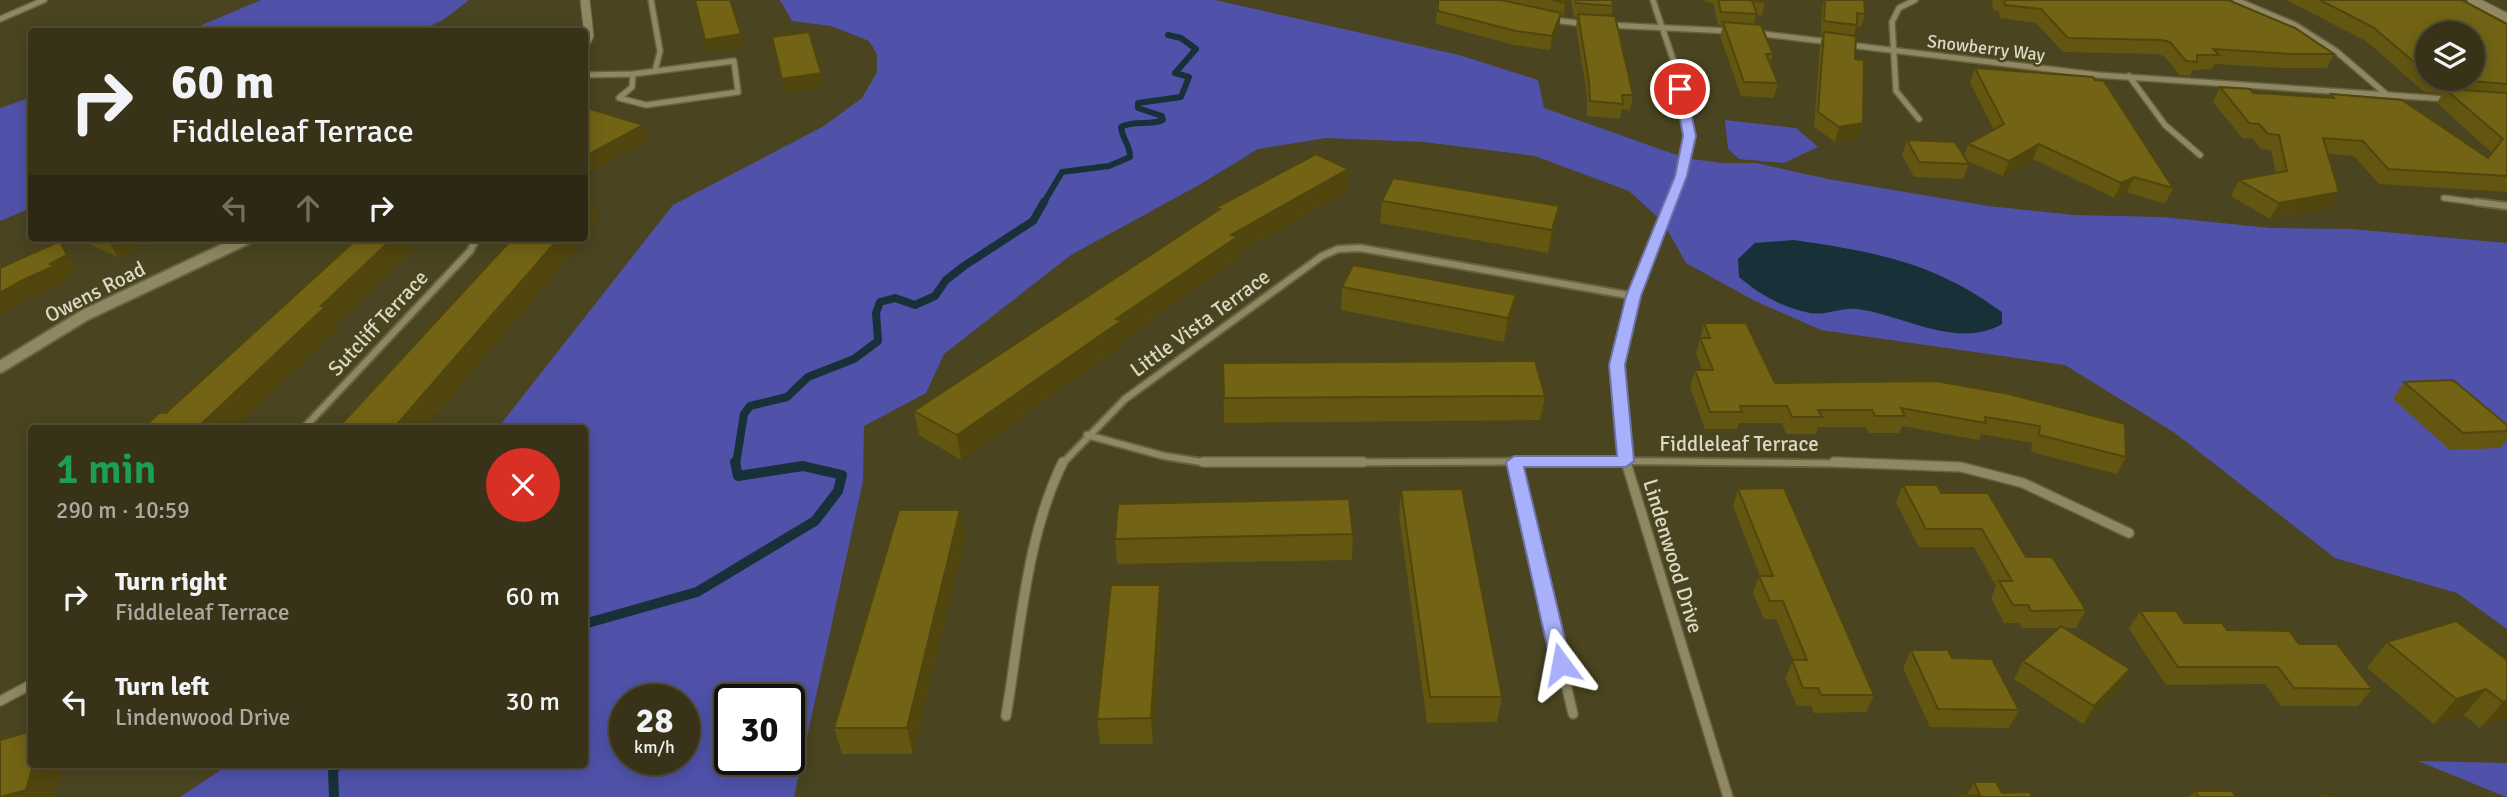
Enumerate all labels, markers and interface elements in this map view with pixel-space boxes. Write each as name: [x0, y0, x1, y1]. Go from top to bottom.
map controls: [2415, 21, 2485, 91]
button: layers: [2415, 21, 2485, 91]
street label: Snowberry Way: [1926, 30, 2047, 66]
text: 60 m: [171, 52, 274, 112]
icon: right: [56, 56, 147, 147]
pin: [1650, 59, 1710, 119]
icon: arrive: [1661, 70, 1699, 108]
text: Fiddleleaf Terrace: [171, 112, 414, 151]
icon: left: [216, 189, 254, 227]
icon: ahead: [289, 189, 327, 227]
icon: right: [362, 189, 400, 227]
street label: Owens Road: [40, 256, 150, 328]
street label: Little Vista Terrace: [1125, 263, 1275, 383]
street label: Sutcliff Terrace: [322, 265, 434, 381]
street label: Fiddleleaf Terrace: [1659, 431, 1819, 457]
text: 1 min: [56, 444, 157, 495]
button: close: [486, 448, 560, 522]
street label: Lindenwood Drive: [1637, 476, 1709, 636]
text: 290 m · 10:59: [56, 496, 190, 525]
text: Turn right: [115, 566, 227, 598]
icon: right: [56, 578, 94, 616]
text: 60 m: [505, 581, 560, 613]
text: Fiddleleaf Terrace: [115, 598, 290, 627]
position arrow: [1524, 627, 1598, 701]
text: Turn left: [115, 671, 209, 703]
icon: left: [56, 683, 94, 721]
speed limit sign: 30: [714, 684, 805, 775]
text: 30 m: [505, 686, 560, 718]
text: 28: [636, 699, 673, 742]
text: Lindenwood Drive: [115, 703, 290, 732]
text: km/h: [634, 736, 675, 758]

